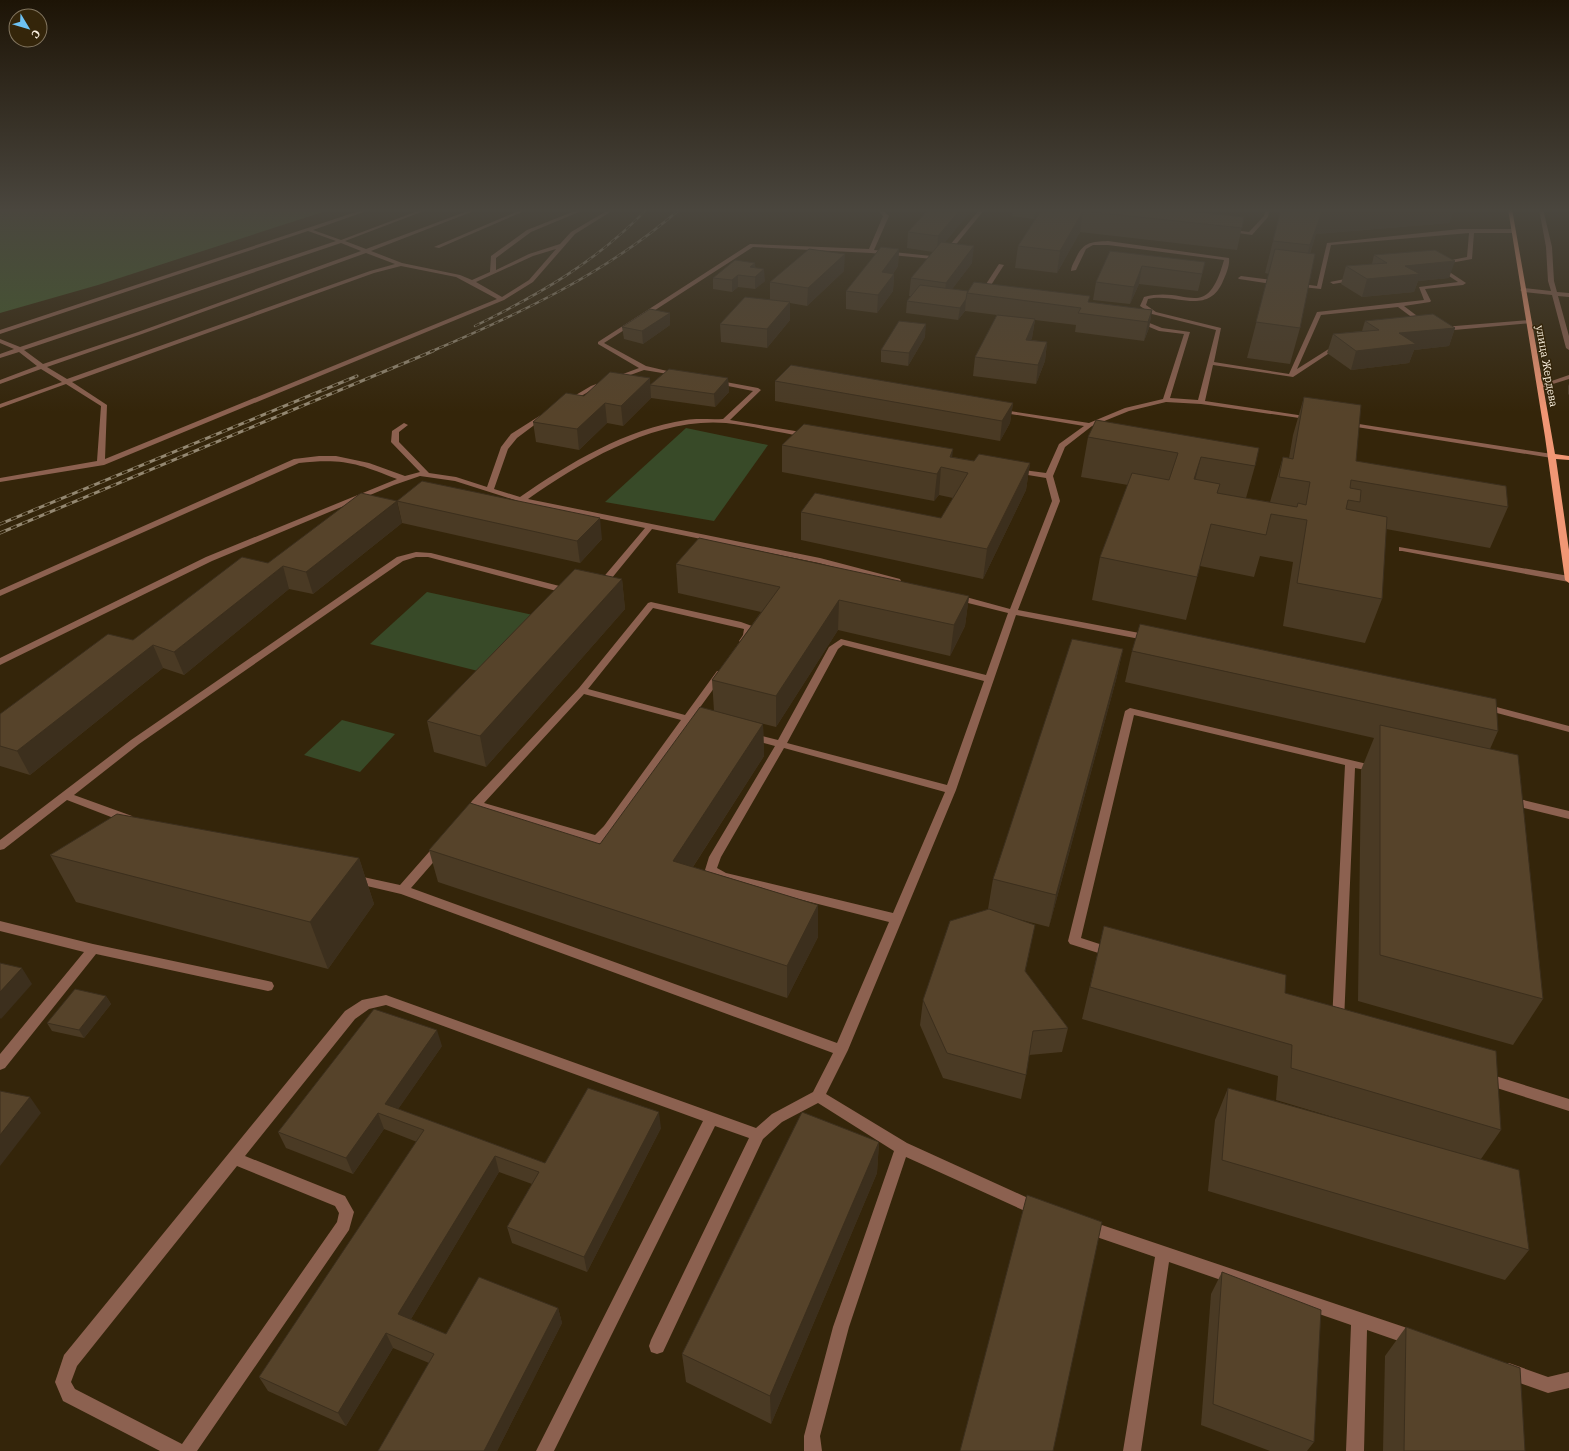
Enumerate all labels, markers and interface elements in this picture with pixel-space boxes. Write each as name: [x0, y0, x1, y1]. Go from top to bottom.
north arrow: [8, 8, 48, 48]
text: С: [28, 27, 44, 41]
street label: улица Жердева: [1533, 324, 1561, 408]

